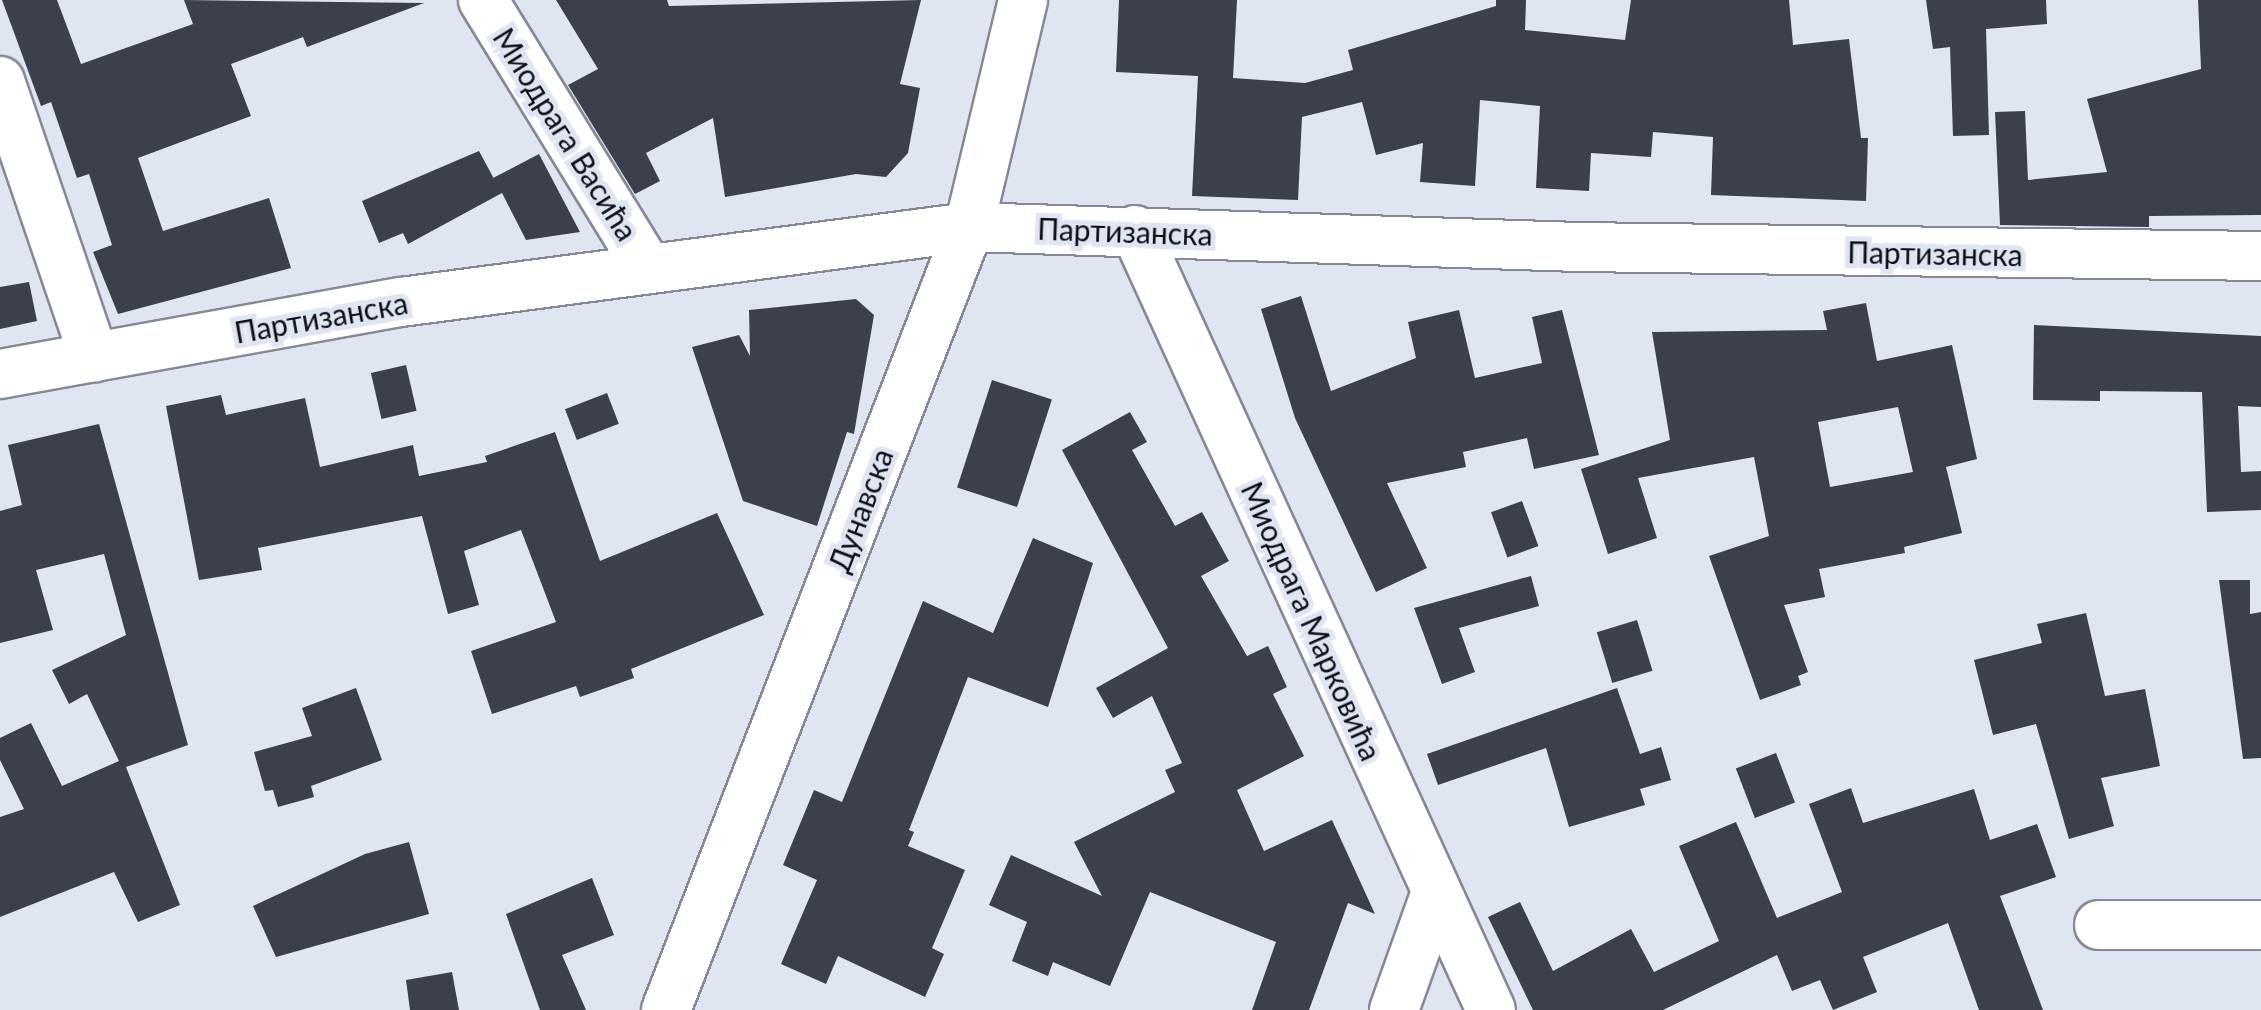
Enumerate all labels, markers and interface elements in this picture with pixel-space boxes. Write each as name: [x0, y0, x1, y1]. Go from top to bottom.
street label: Миодрага Васића: [486, 21, 646, 247]
street label: Партизанска: [1037, 210, 1213, 252]
street label: Партизанска: [1847, 233, 2023, 273]
street label: Партизанска: [232, 284, 410, 350]
street label: Дунавска: [820, 443, 900, 577]
street label: Миодрага Марковића: [1234, 476, 1390, 766]

